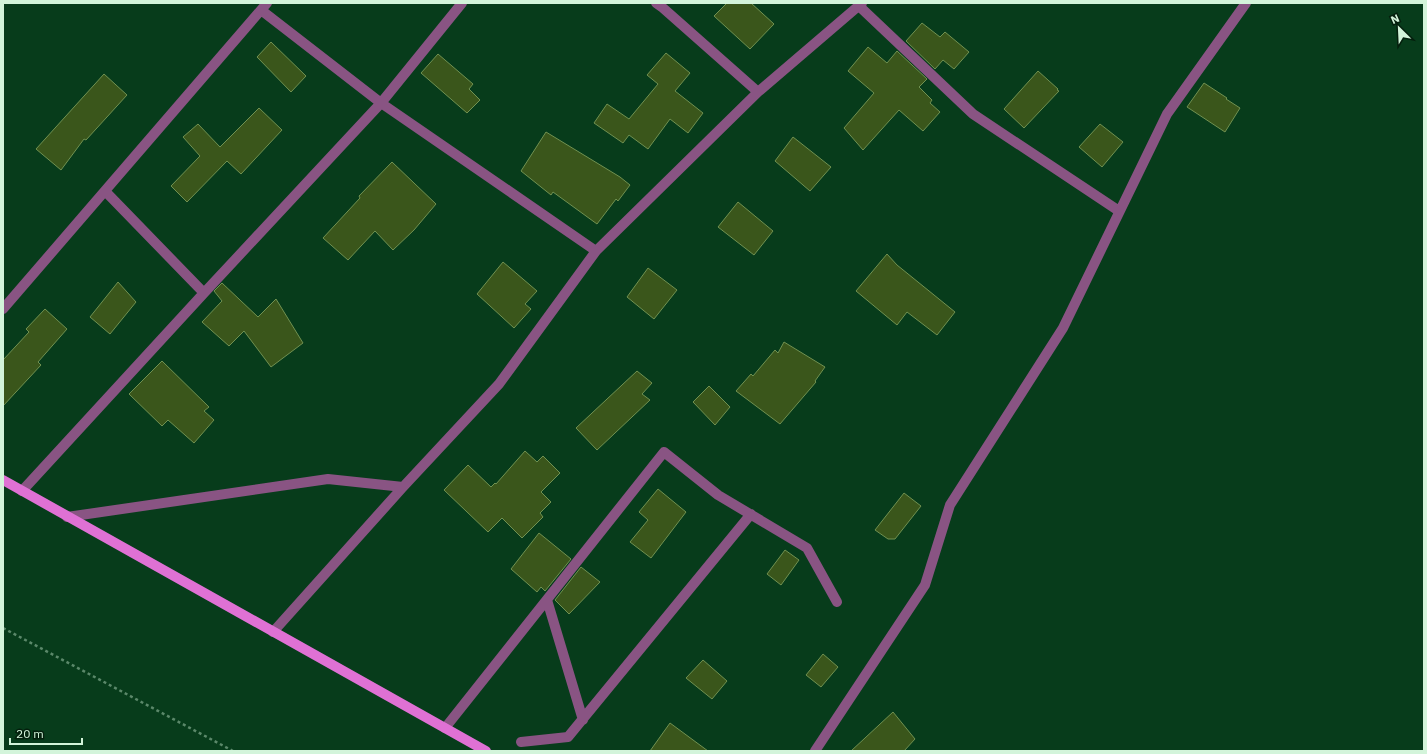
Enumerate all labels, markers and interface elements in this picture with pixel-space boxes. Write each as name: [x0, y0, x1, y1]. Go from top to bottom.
north arrow: [1379, 8, 1419, 48]
text: N: [1388, 11, 1401, 27]
scale bar: [10, 720, 82, 746]
text: 20 m: [16, 726, 44, 741]

